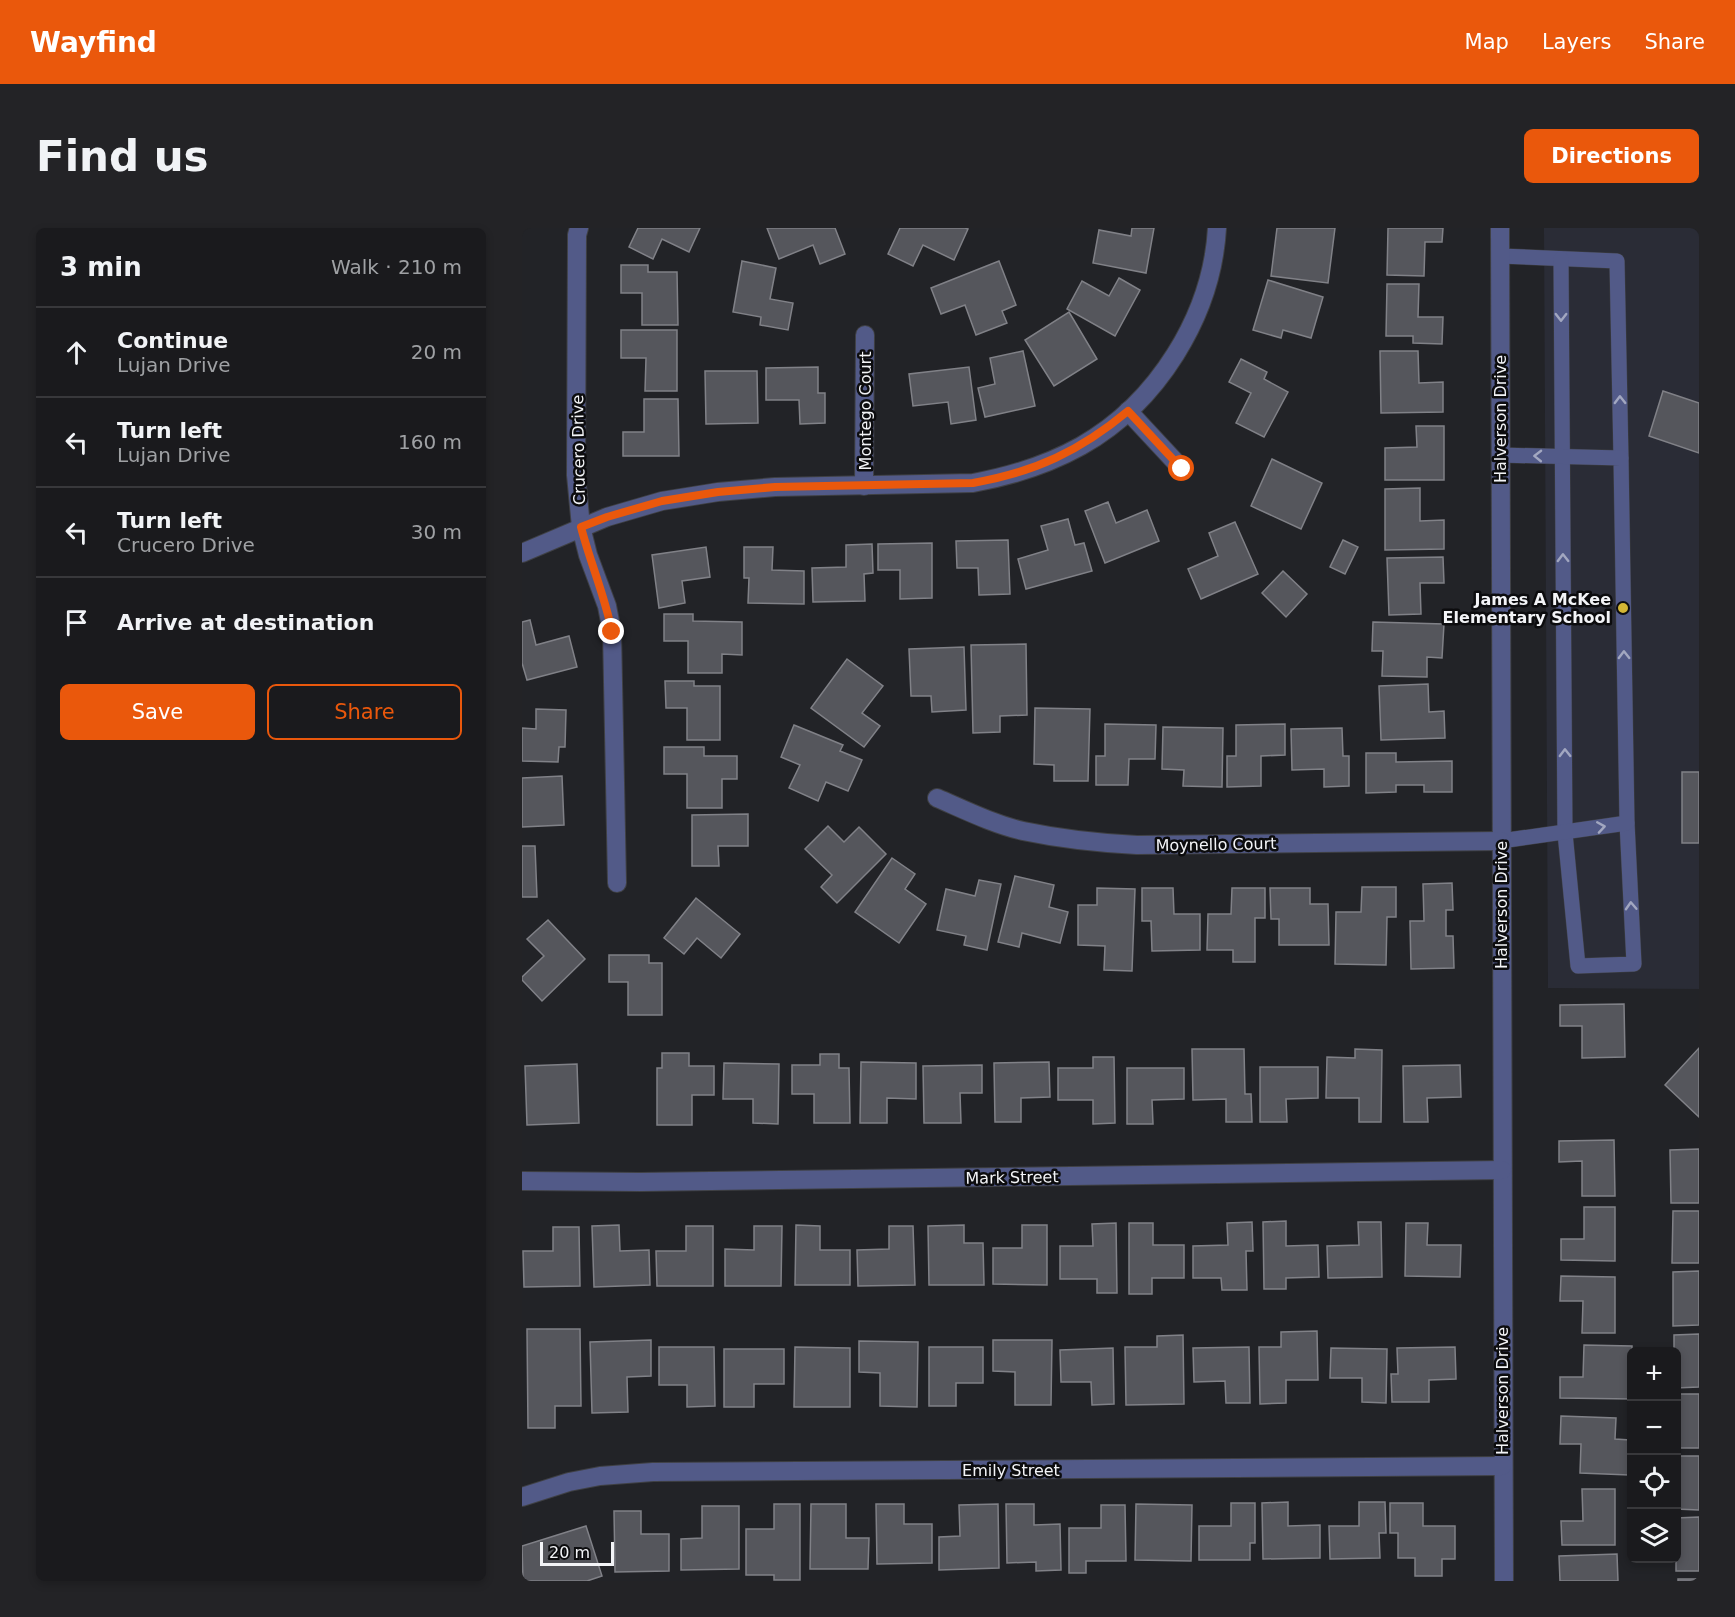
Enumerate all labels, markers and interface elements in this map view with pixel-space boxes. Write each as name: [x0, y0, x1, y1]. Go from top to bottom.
text: Wayfind: [30, 26, 157, 59]
text: Map: [1465, 30, 1509, 54]
text: Layers: [1542, 30, 1611, 54]
text: Share: [1644, 30, 1705, 54]
button: Directions: [1524, 129, 1699, 183]
text: Find us: [36, 132, 209, 181]
text: 3 min: [60, 252, 142, 282]
text: Walk · 210 m: [331, 255, 462, 279]
one-way arrow: [1555, 313, 1568, 322]
text: Continue: [117, 328, 228, 353]
icon: ahead: [60, 336, 93, 369]
text: 20 m: [411, 340, 462, 364]
street label: Montego Court: [856, 352, 875, 470]
text: Lujan Drive: [117, 353, 231, 377]
street label: Halverson Drive: [1491, 355, 1510, 483]
street label: Crucero Drive: [568, 395, 589, 505]
one-way arrow: [1614, 395, 1626, 404]
text: Turn left: [117, 418, 222, 443]
icon: left: [60, 426, 93, 459]
text: 160 m: [398, 430, 462, 454]
text: Lujan Drive: [117, 443, 231, 467]
one-way arrow: [1534, 449, 1543, 462]
route start: [1168, 455, 1194, 481]
text: Turn left: [117, 508, 222, 533]
icon: left: [60, 516, 93, 549]
text: 30 m: [411, 520, 462, 544]
text: Crucero Drive: [117, 533, 255, 557]
one-way arrow: [1557, 554, 1569, 563]
place label: James A McKee Elementary School: [1443, 590, 1611, 627]
marker: James A McKee Elementary School: [1616, 601, 1630, 615]
icon: arrive: [60, 606, 93, 639]
text: Arrive at destination: [117, 610, 374, 635]
route end: [598, 618, 624, 644]
one-way arrow: [1618, 650, 1630, 659]
button: Save: [60, 684, 255, 740]
button: Share: [267, 684, 462, 740]
one-way arrow: [1559, 749, 1571, 758]
one-way arrow: [1595, 821, 1605, 834]
street label: Moynello Court: [1155, 834, 1277, 855]
street label: Halverson Drive: [1492, 841, 1511, 969]
one-way arrow: [1625, 901, 1638, 910]
street label: Mark Street: [965, 1167, 1059, 1188]
street label: Halverson Drive: [1493, 1327, 1512, 1455]
map controls: [1627, 1347, 1681, 1563]
button: +: [1627, 1347, 1681, 1401]
button: −: [1627, 1401, 1681, 1455]
button: locate: [1627, 1455, 1681, 1509]
street label: Emily Street: [962, 1461, 1060, 1480]
button: layers: [1627, 1509, 1681, 1563]
scale bar: [540, 1539, 614, 1566]
text: 20 m: [549, 1543, 590, 1562]

